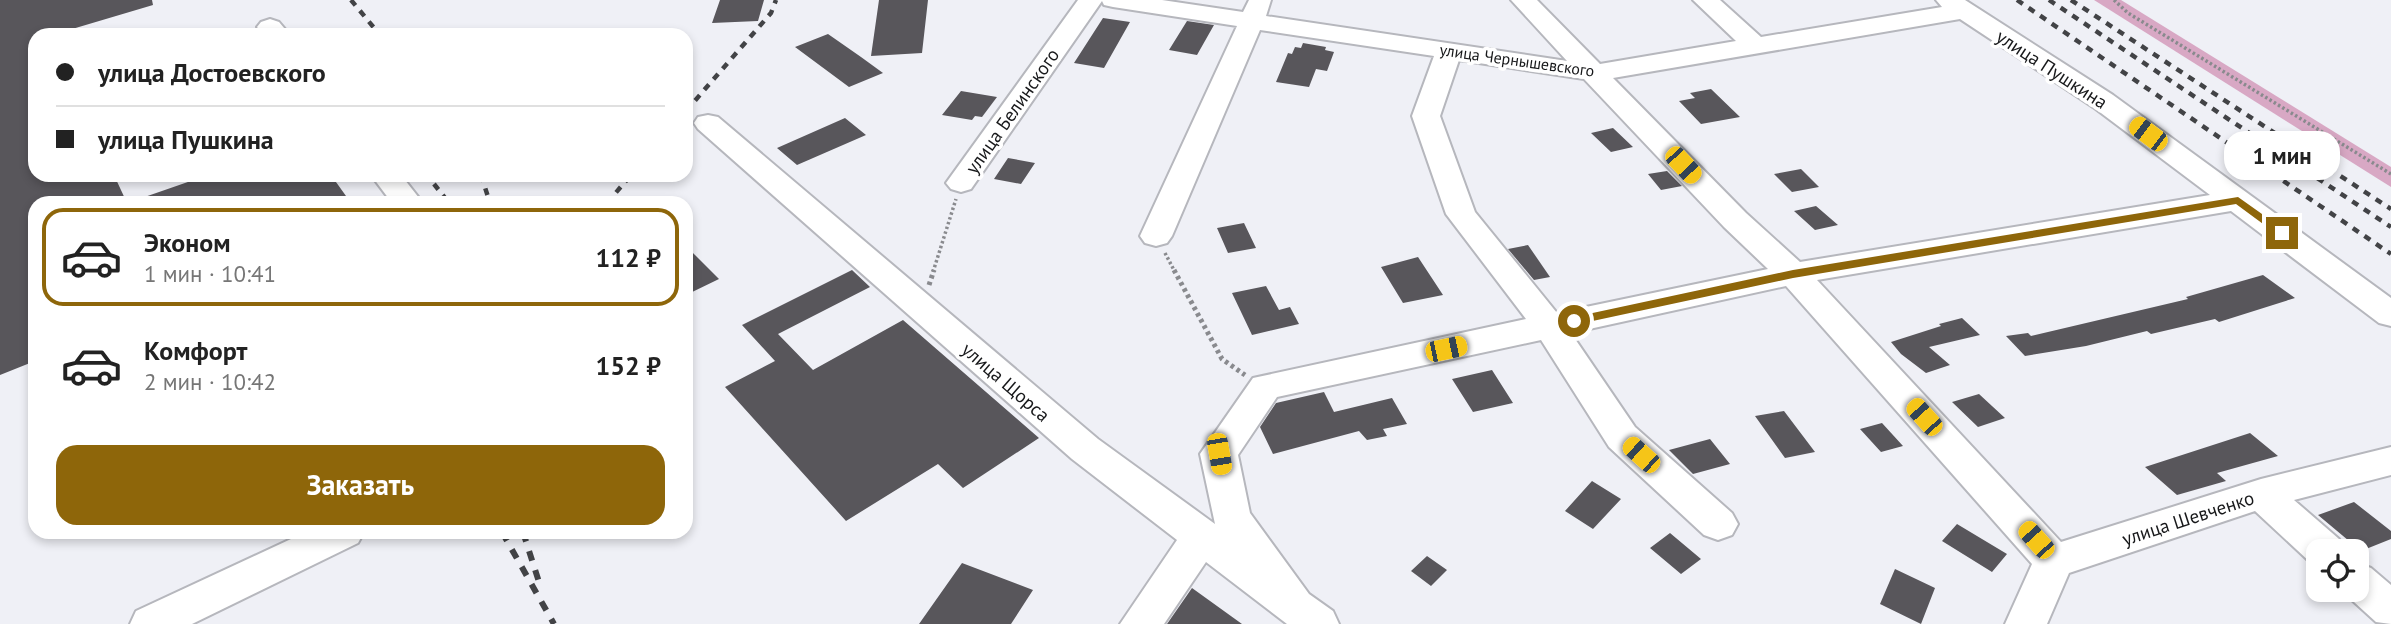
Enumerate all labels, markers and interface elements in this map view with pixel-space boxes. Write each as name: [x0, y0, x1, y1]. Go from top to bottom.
street label: улица Пушкина: [1992, 24, 2112, 114]
street label: улица Чернышевского: [1438, 39, 1596, 81]
street label: улица Белинского: [960, 44, 1064, 178]
text: улица Достоевского: [98, 56, 326, 89]
car: [2125, 113, 2172, 155]
text: улица Пушкина: [98, 123, 274, 156]
callout: 1 мин: [2224, 132, 2340, 180]
text: 1 мин: [2252, 141, 2312, 170]
car: [1661, 142, 1706, 188]
route end: [2266, 217, 2298, 249]
icon: car: [60, 226, 123, 289]
text: Эконом: [144, 226, 231, 259]
text: 112 ₽: [595, 241, 661, 274]
text: 1 мин · 10:41: [144, 259, 276, 288]
route start: [1558, 305, 1590, 337]
icon: car: [60, 334, 123, 397]
text: Комфорт: [144, 334, 247, 367]
car: [1424, 334, 1469, 364]
street label: улица Щорса: [957, 337, 1055, 427]
text: 152 ₽: [595, 349, 661, 382]
text: 2 мин · 10:42: [144, 367, 276, 396]
car: [1903, 394, 1946, 440]
car: [1206, 431, 1233, 477]
car: [1619, 433, 1664, 477]
button: Заказать: [56, 445, 665, 525]
street label: улица Шевченко: [2119, 485, 2257, 551]
car: [2015, 517, 2058, 563]
map controls: [2306, 539, 2369, 602]
button: locate: [2306, 539, 2369, 602]

